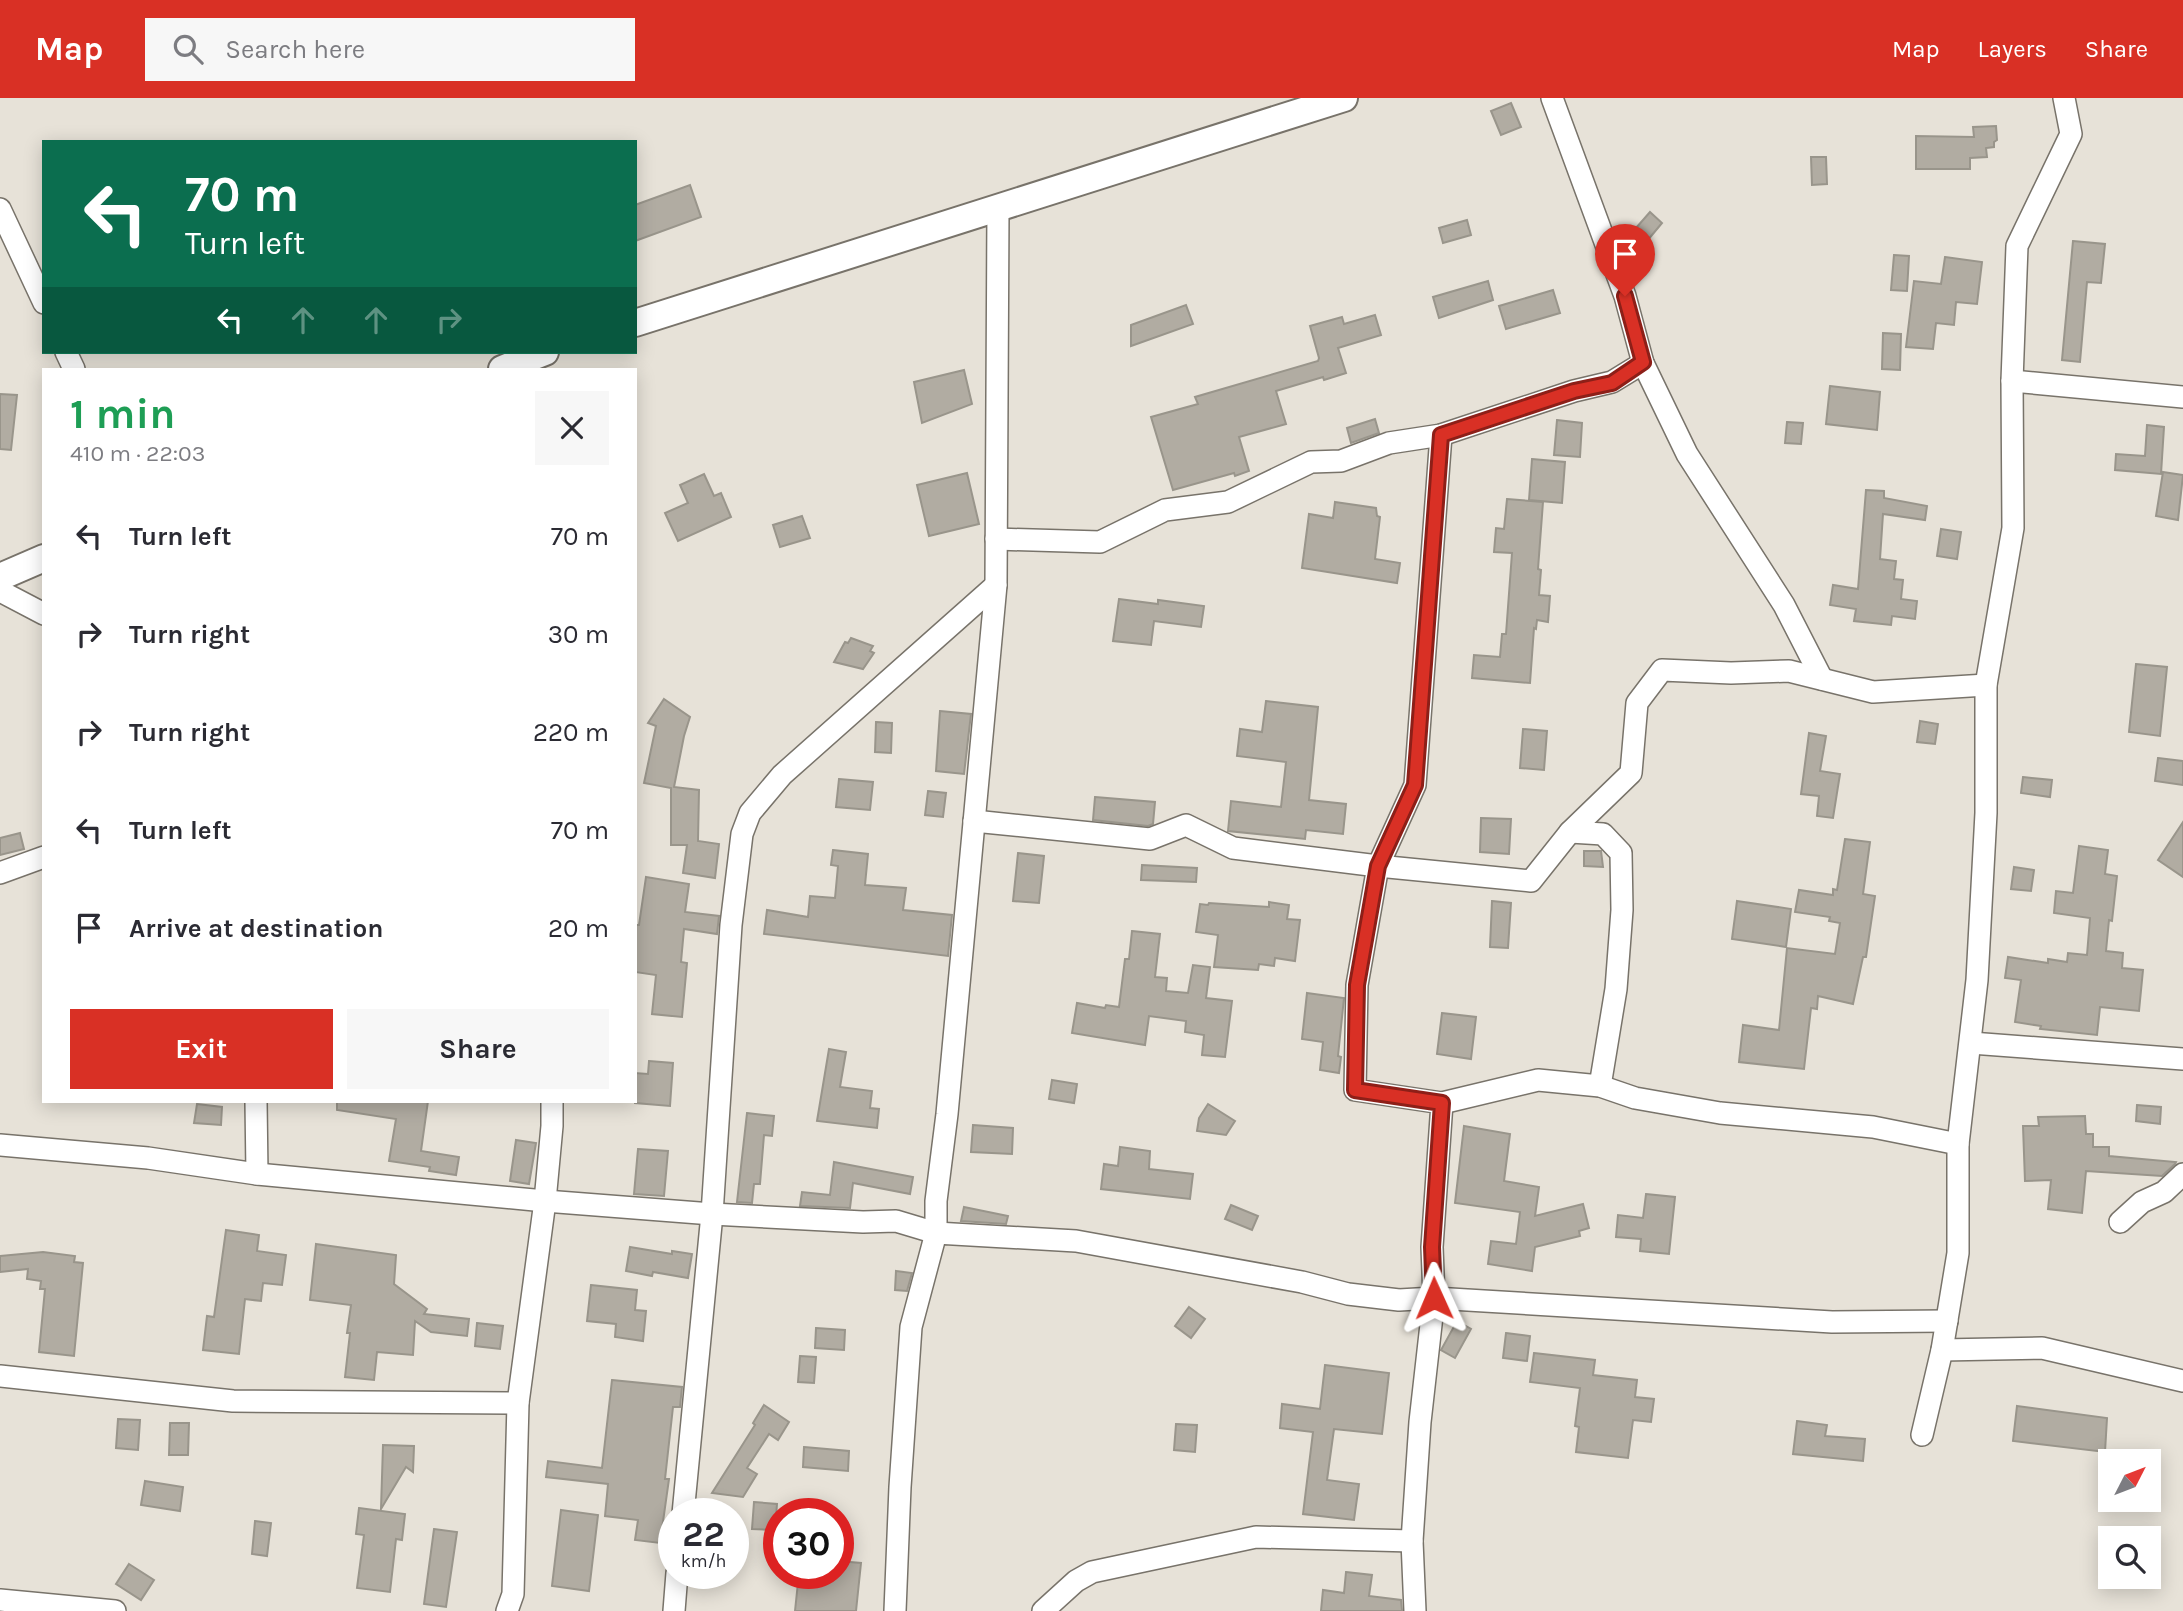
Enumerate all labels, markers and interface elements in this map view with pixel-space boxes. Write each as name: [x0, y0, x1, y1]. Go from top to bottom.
search box: [145, 18, 635, 81]
text: Map: [35, 30, 103, 68]
icon: search: [169, 30, 207, 68]
text: Search here: [225, 34, 365, 65]
text: Map: [1892, 35, 1940, 63]
text: Layers: [1978, 35, 2047, 63]
text: Share: [2085, 35, 2148, 63]
text: 70 m: [185, 166, 299, 223]
icon: left: [70, 168, 161, 259]
pin: [1595, 224, 1655, 296]
text: Turn left: [185, 225, 305, 262]
icon: arrive: [1606, 235, 1644, 273]
icon: left: [211, 301, 249, 339]
icon: ahead: [284, 301, 322, 339]
icon: ahead: [357, 301, 395, 339]
icon: right: [430, 301, 468, 339]
text: 1 min: [70, 389, 175, 439]
button: close: [535, 391, 609, 465]
text: 410 m · 22:03: [70, 440, 205, 467]
icon: left: [70, 517, 108, 555]
text: Turn left: [129, 521, 231, 552]
text: 70 m: [551, 521, 609, 552]
icon: right: [70, 615, 108, 653]
text: Turn right: [129, 619, 250, 650]
text: 30 m: [548, 619, 609, 650]
icon: right: [70, 713, 108, 751]
text: Turn right: [129, 717, 250, 748]
text: 220 m: [533, 717, 609, 748]
icon: left: [70, 811, 108, 849]
text: Turn left: [129, 815, 231, 846]
text: 70 m: [551, 815, 609, 846]
icon: arrive: [70, 909, 108, 947]
text: Arrive at destination: [129, 913, 383, 944]
text: 20 m: [548, 913, 609, 944]
button: Exit: [70, 1009, 333, 1089]
button: Share: [347, 1009, 609, 1089]
position arrow: [1397, 1261, 1471, 1335]
north arrow: [2098, 1449, 2161, 1512]
map controls: [2098, 1449, 2161, 1589]
speed limit sign: 30: [763, 1498, 854, 1589]
text: 22: [682, 1514, 725, 1555]
button: search: [2098, 1526, 2161, 1589]
text: km/h: [681, 1550, 726, 1572]

